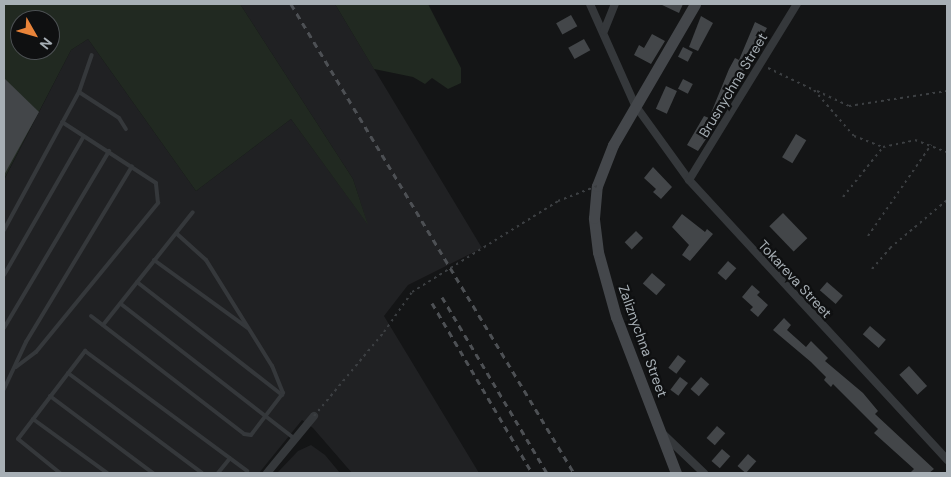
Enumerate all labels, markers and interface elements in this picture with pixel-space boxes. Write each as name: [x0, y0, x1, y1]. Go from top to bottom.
north arrow: [10, 10, 60, 60]
street label: Brusnychna Street: [695, 30, 771, 140]
text: N: [36, 34, 56, 53]
street label: Tokareva Street: [755, 237, 835, 321]
street label: Zaliznychna Street: [615, 283, 671, 399]

